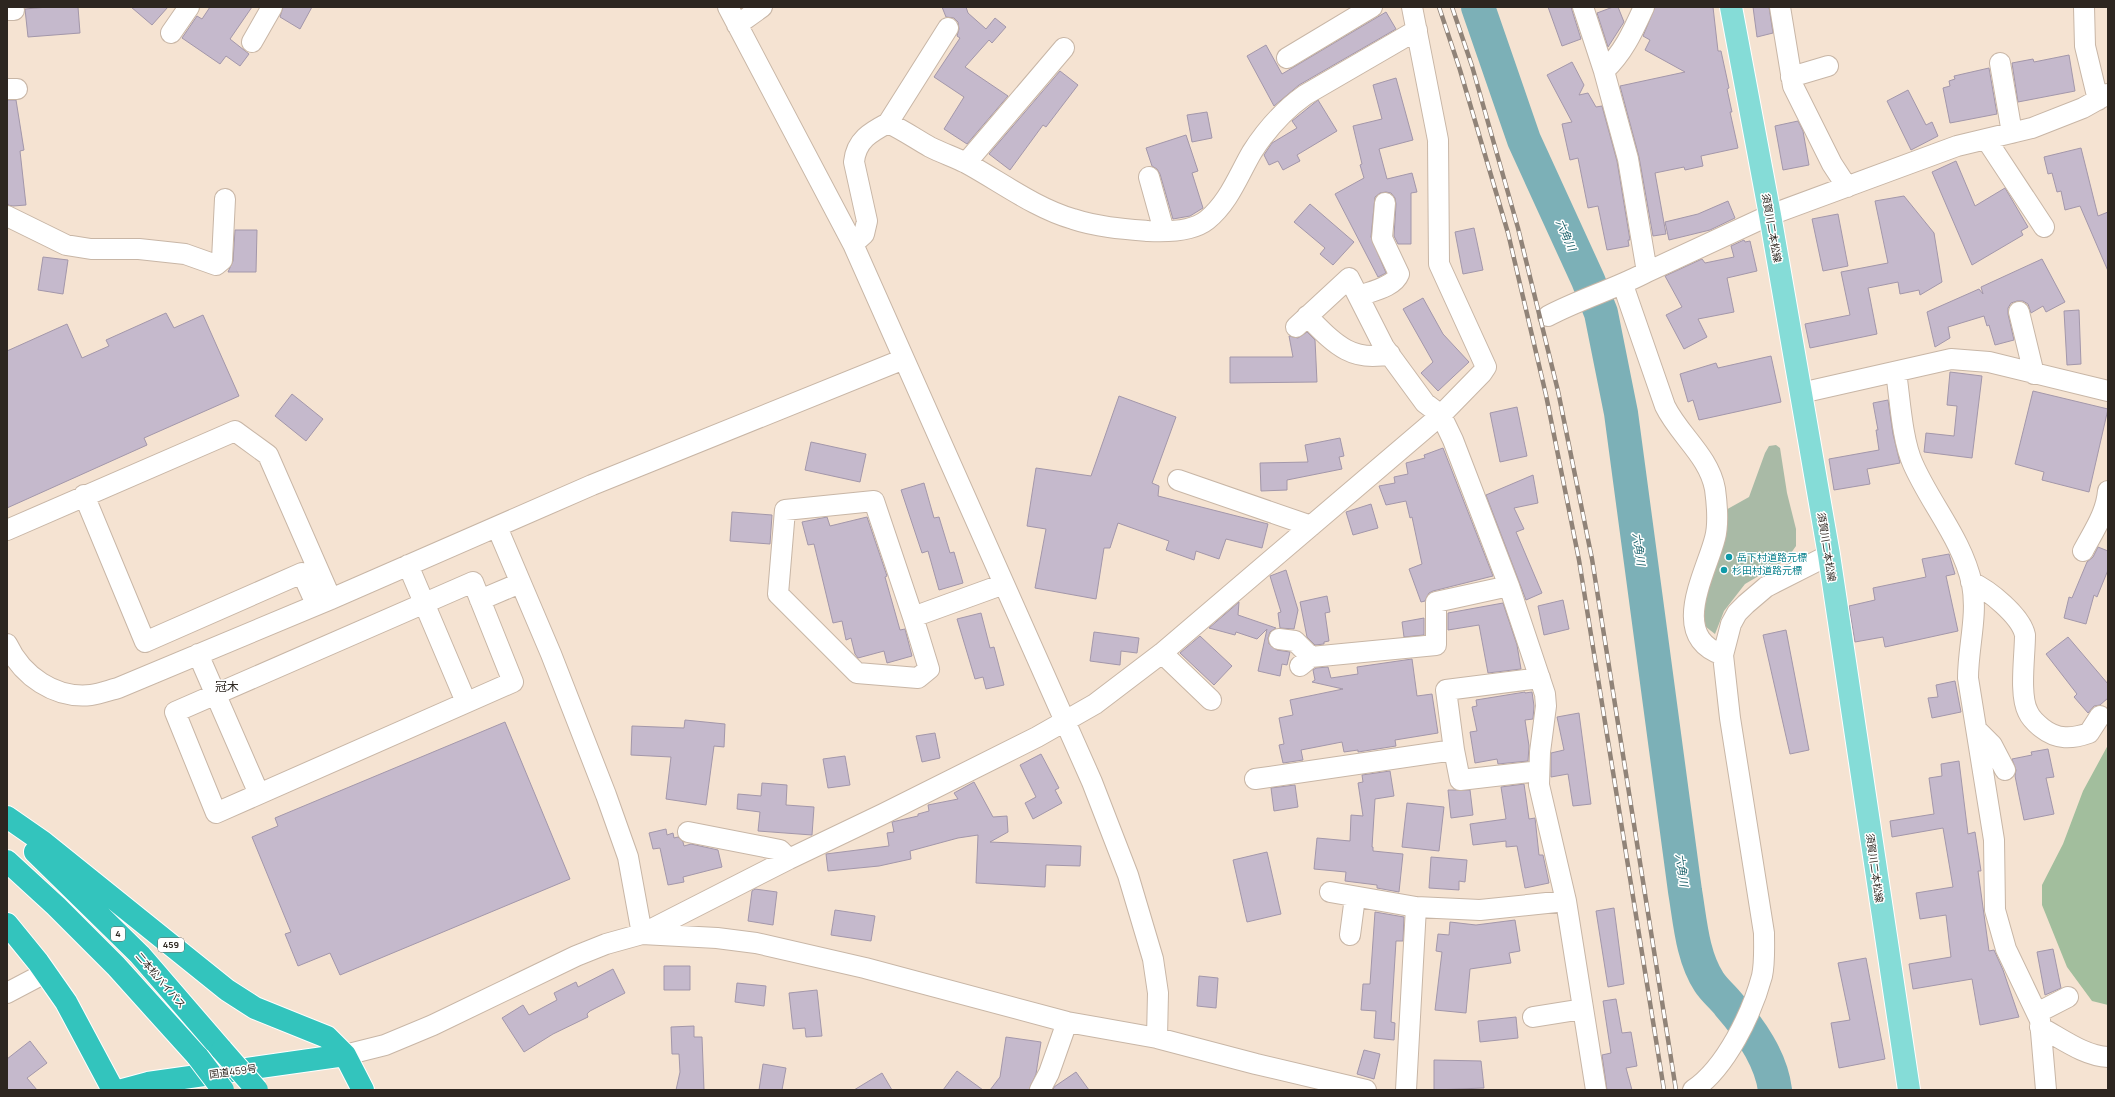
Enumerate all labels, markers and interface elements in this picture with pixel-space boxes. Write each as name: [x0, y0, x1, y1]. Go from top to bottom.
street label: 須賀川二本松線: [1759, 192, 1785, 264]
water label: 六角川: [1553, 217, 1580, 254]
street label: 須賀川二本松線: [1815, 511, 1839, 583]
water label: 六角川: [1630, 532, 1649, 567]
place label: 岳下村道路元標: [1737, 550, 1807, 564]
marker: 岳下村道路元標: [1724, 552, 1734, 562]
place label: 杉田村道路元標: [1732, 563, 1802, 577]
marker: 杉田村道路元標: [1719, 565, 1729, 575]
district label: 冠木: [215, 678, 239, 695]
street label: 須賀川二本松線: [1863, 832, 1887, 904]
water label: 六角川: [1673, 853, 1692, 888]
road number: 4: [111, 927, 125, 941]
road number: 459: [158, 938, 184, 952]
street label: 二本松バイパス: [133, 949, 189, 1011]
street label: 国道459号: [208, 1061, 258, 1081]

